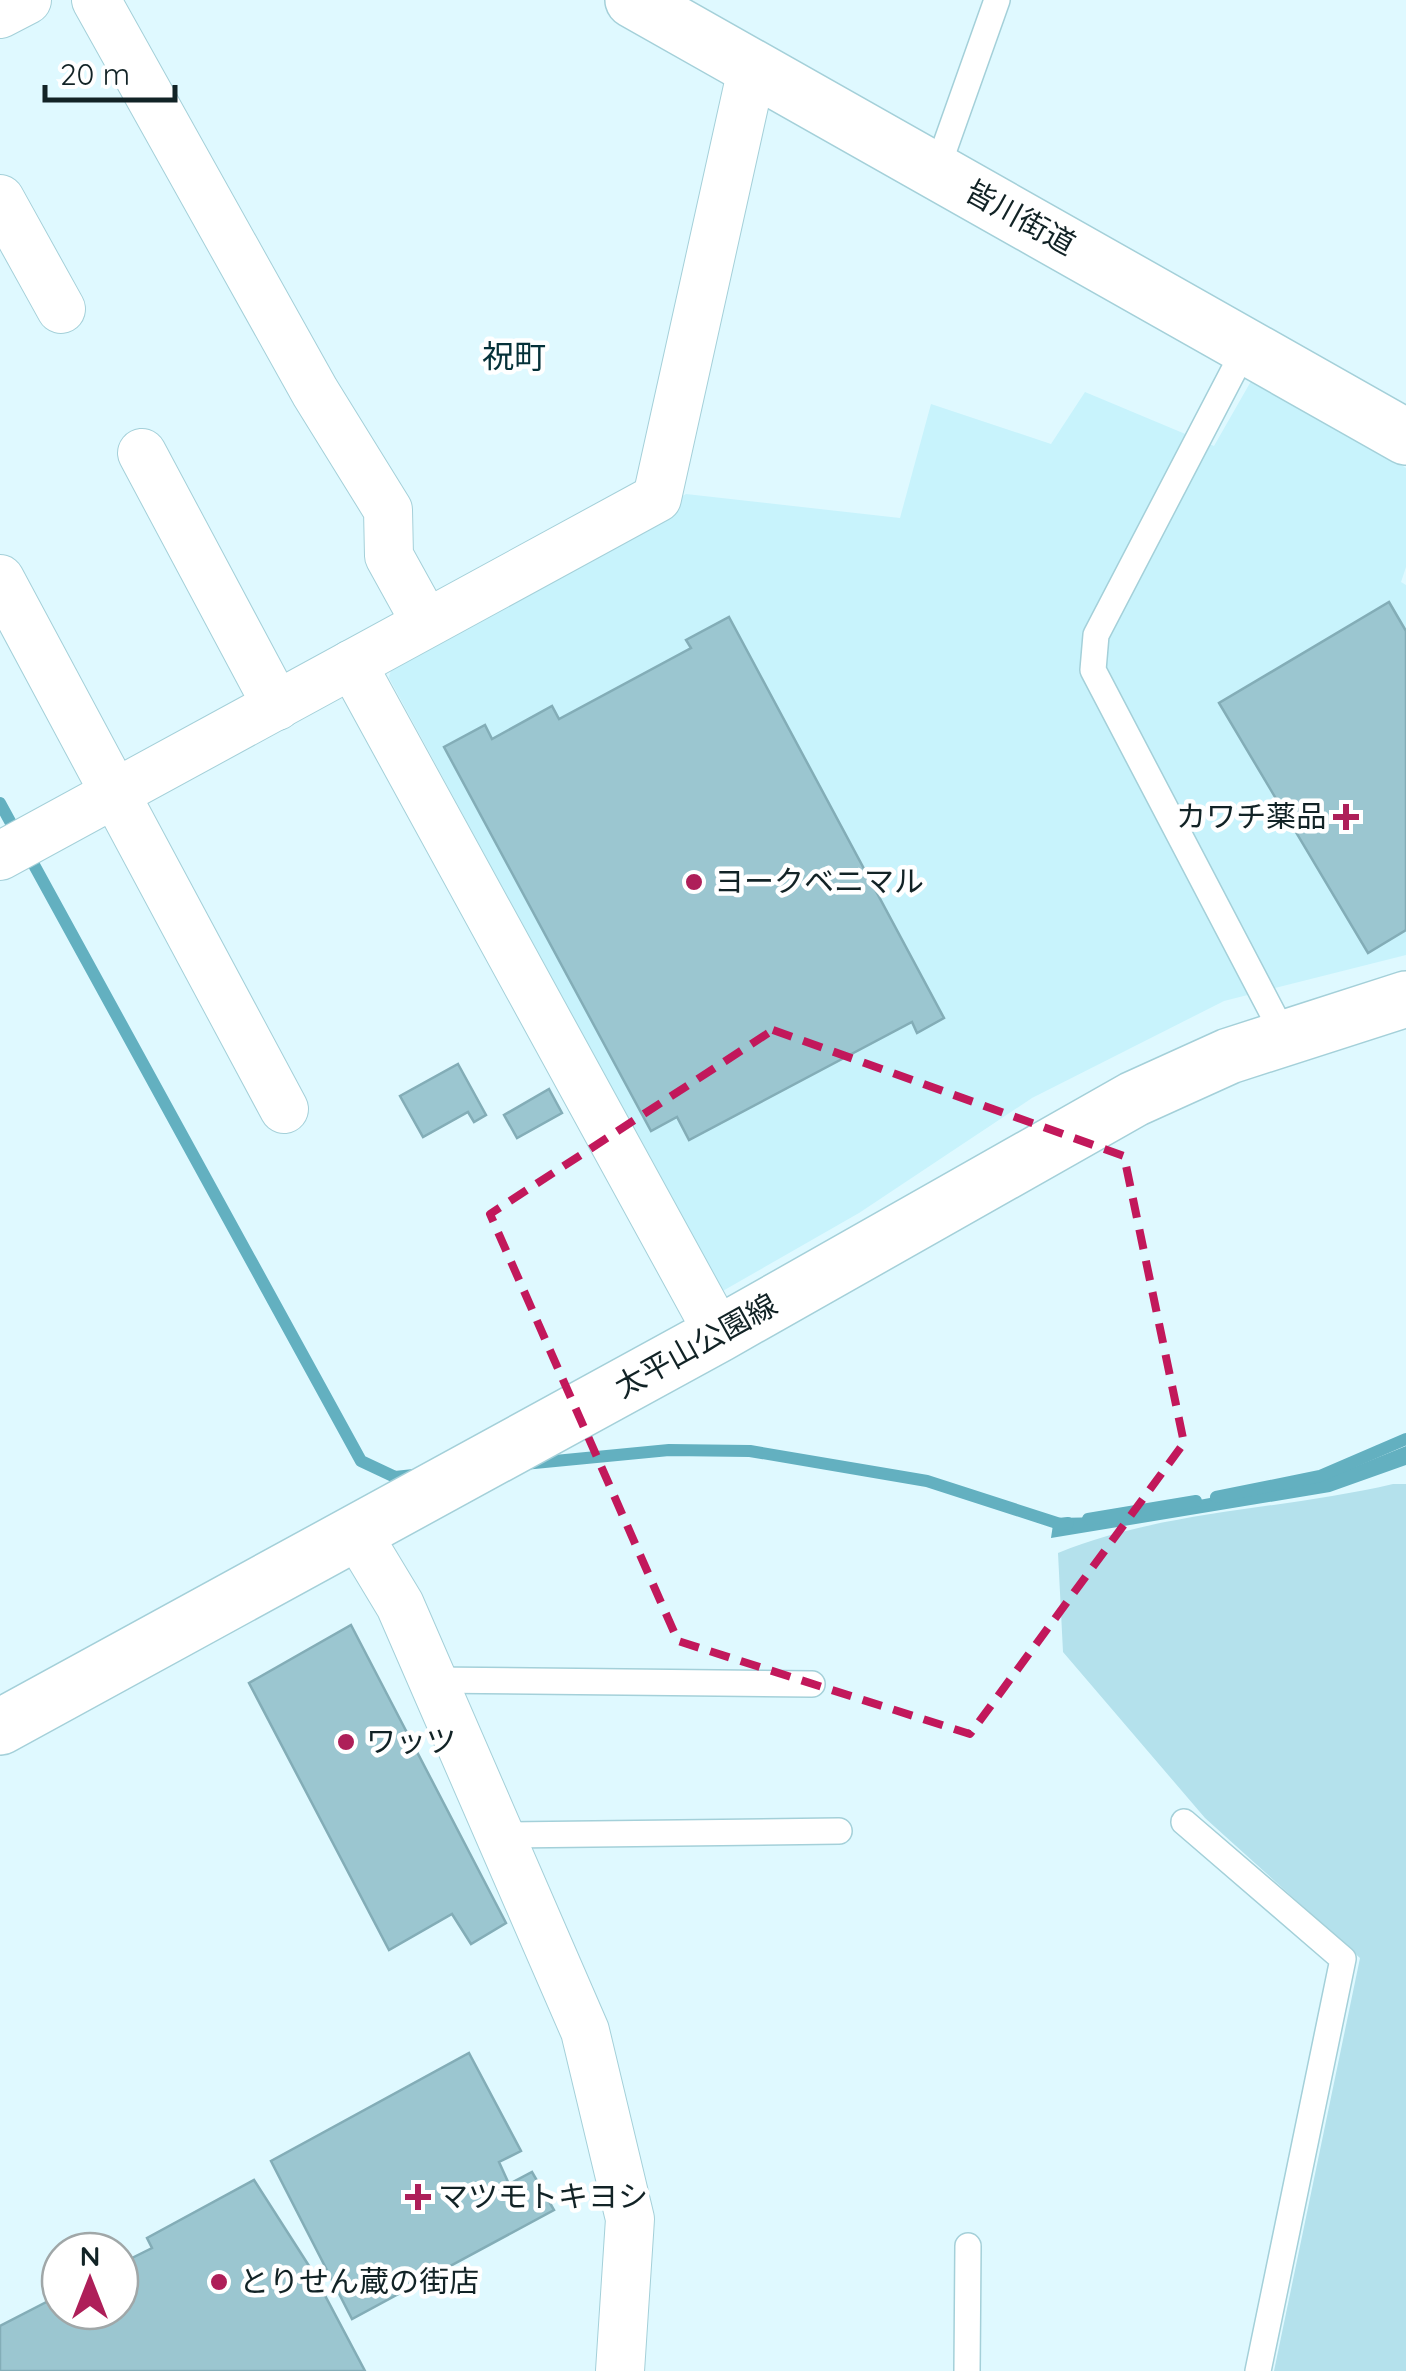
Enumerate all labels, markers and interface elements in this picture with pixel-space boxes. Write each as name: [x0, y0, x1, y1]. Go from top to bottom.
scale bar: [45, 40, 175, 102]
text: 20 m: [60, 55, 130, 93]
street label: 皆川街道: [959, 171, 1082, 263]
district label: 祝町: [482, 336, 546, 376]
place label: カワチ薬品: [1176, 797, 1326, 835]
marker: カワチ薬品: [1335, 806, 1357, 828]
place label: ヨークベニマル: [714, 862, 924, 900]
marker: ヨークベニマル: [683, 871, 705, 893]
street label: 太平山公園線: [608, 1285, 783, 1405]
place label: ワッツ: [366, 1722, 456, 1760]
marker: ワッツ: [335, 1731, 357, 1753]
place label: マツモトキヨシ: [438, 2177, 648, 2215]
marker: マツモトキヨシ: [407, 2186, 429, 2208]
north arrow: [40, 2231, 140, 2331]
text: N: [80, 2238, 100, 2273]
place label: とりせん蔵の街店: [239, 2262, 479, 2300]
marker: とりせん蔵の街店: [208, 2271, 230, 2293]

